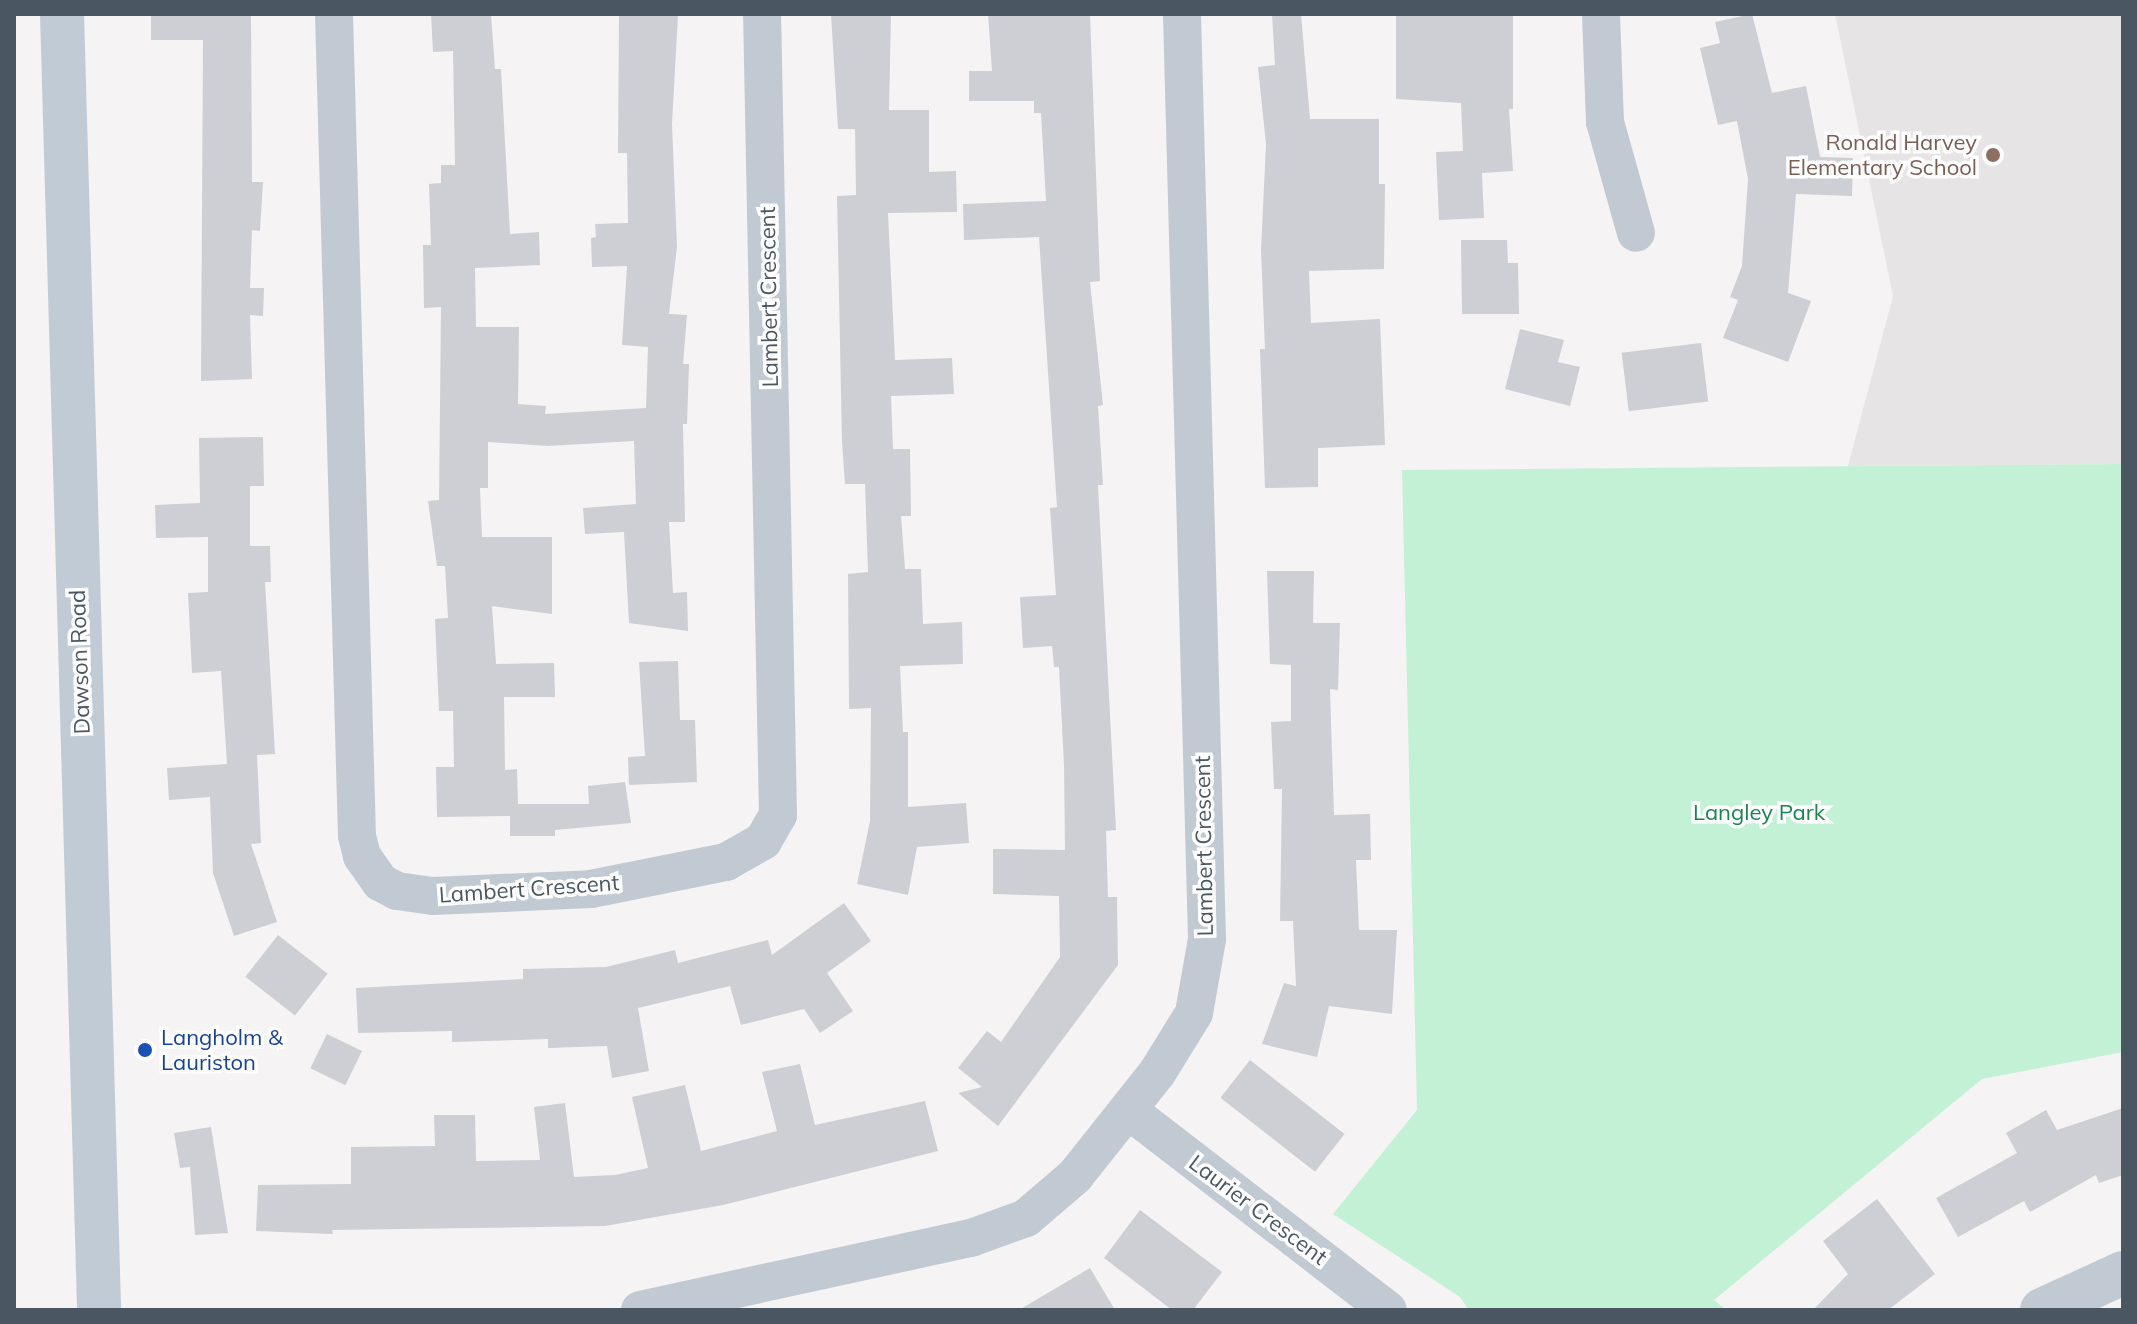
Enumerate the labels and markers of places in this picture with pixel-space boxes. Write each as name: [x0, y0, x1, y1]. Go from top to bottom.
place label: Ronald Harvey Elementary School: [1788, 129, 1977, 180]
marker: Ronald Harvey Elementary School: [1984, 146, 2002, 164]
place label: Langholm & Lauriston: [161, 1024, 283, 1076]
marker: Langholm & Lauriston: [136, 1041, 154, 1059]

